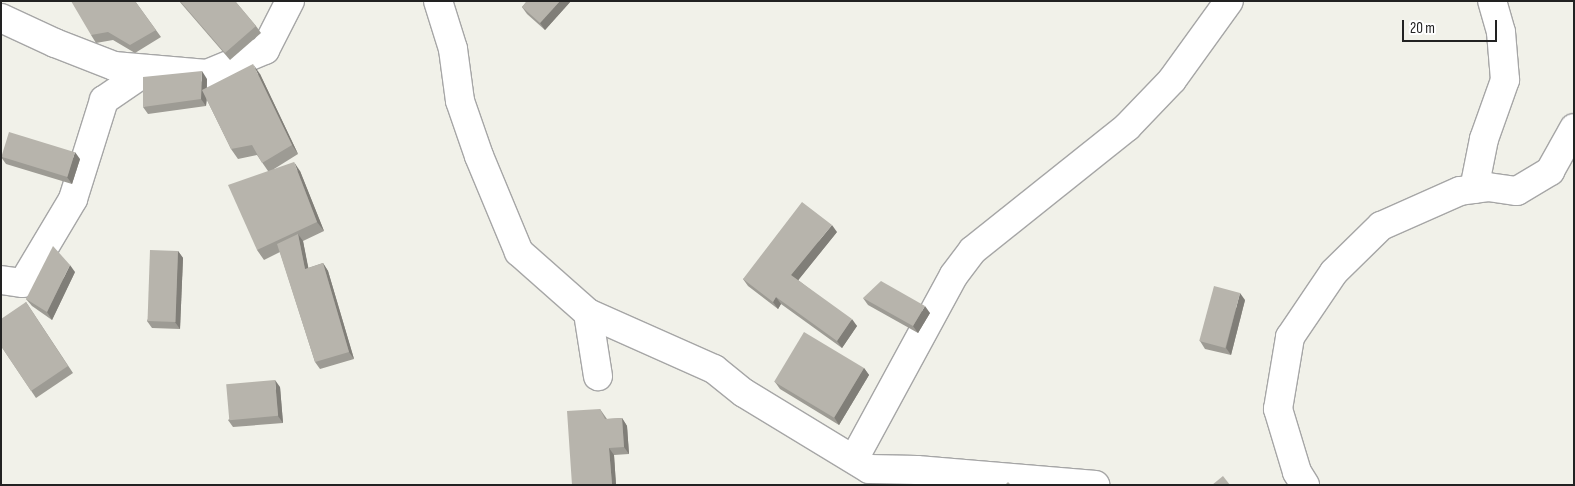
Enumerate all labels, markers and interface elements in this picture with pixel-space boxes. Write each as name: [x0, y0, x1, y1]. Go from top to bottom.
scale bar: [1405, 10, 1500, 42]
text: 20 m: [1410, 19, 1435, 38]

